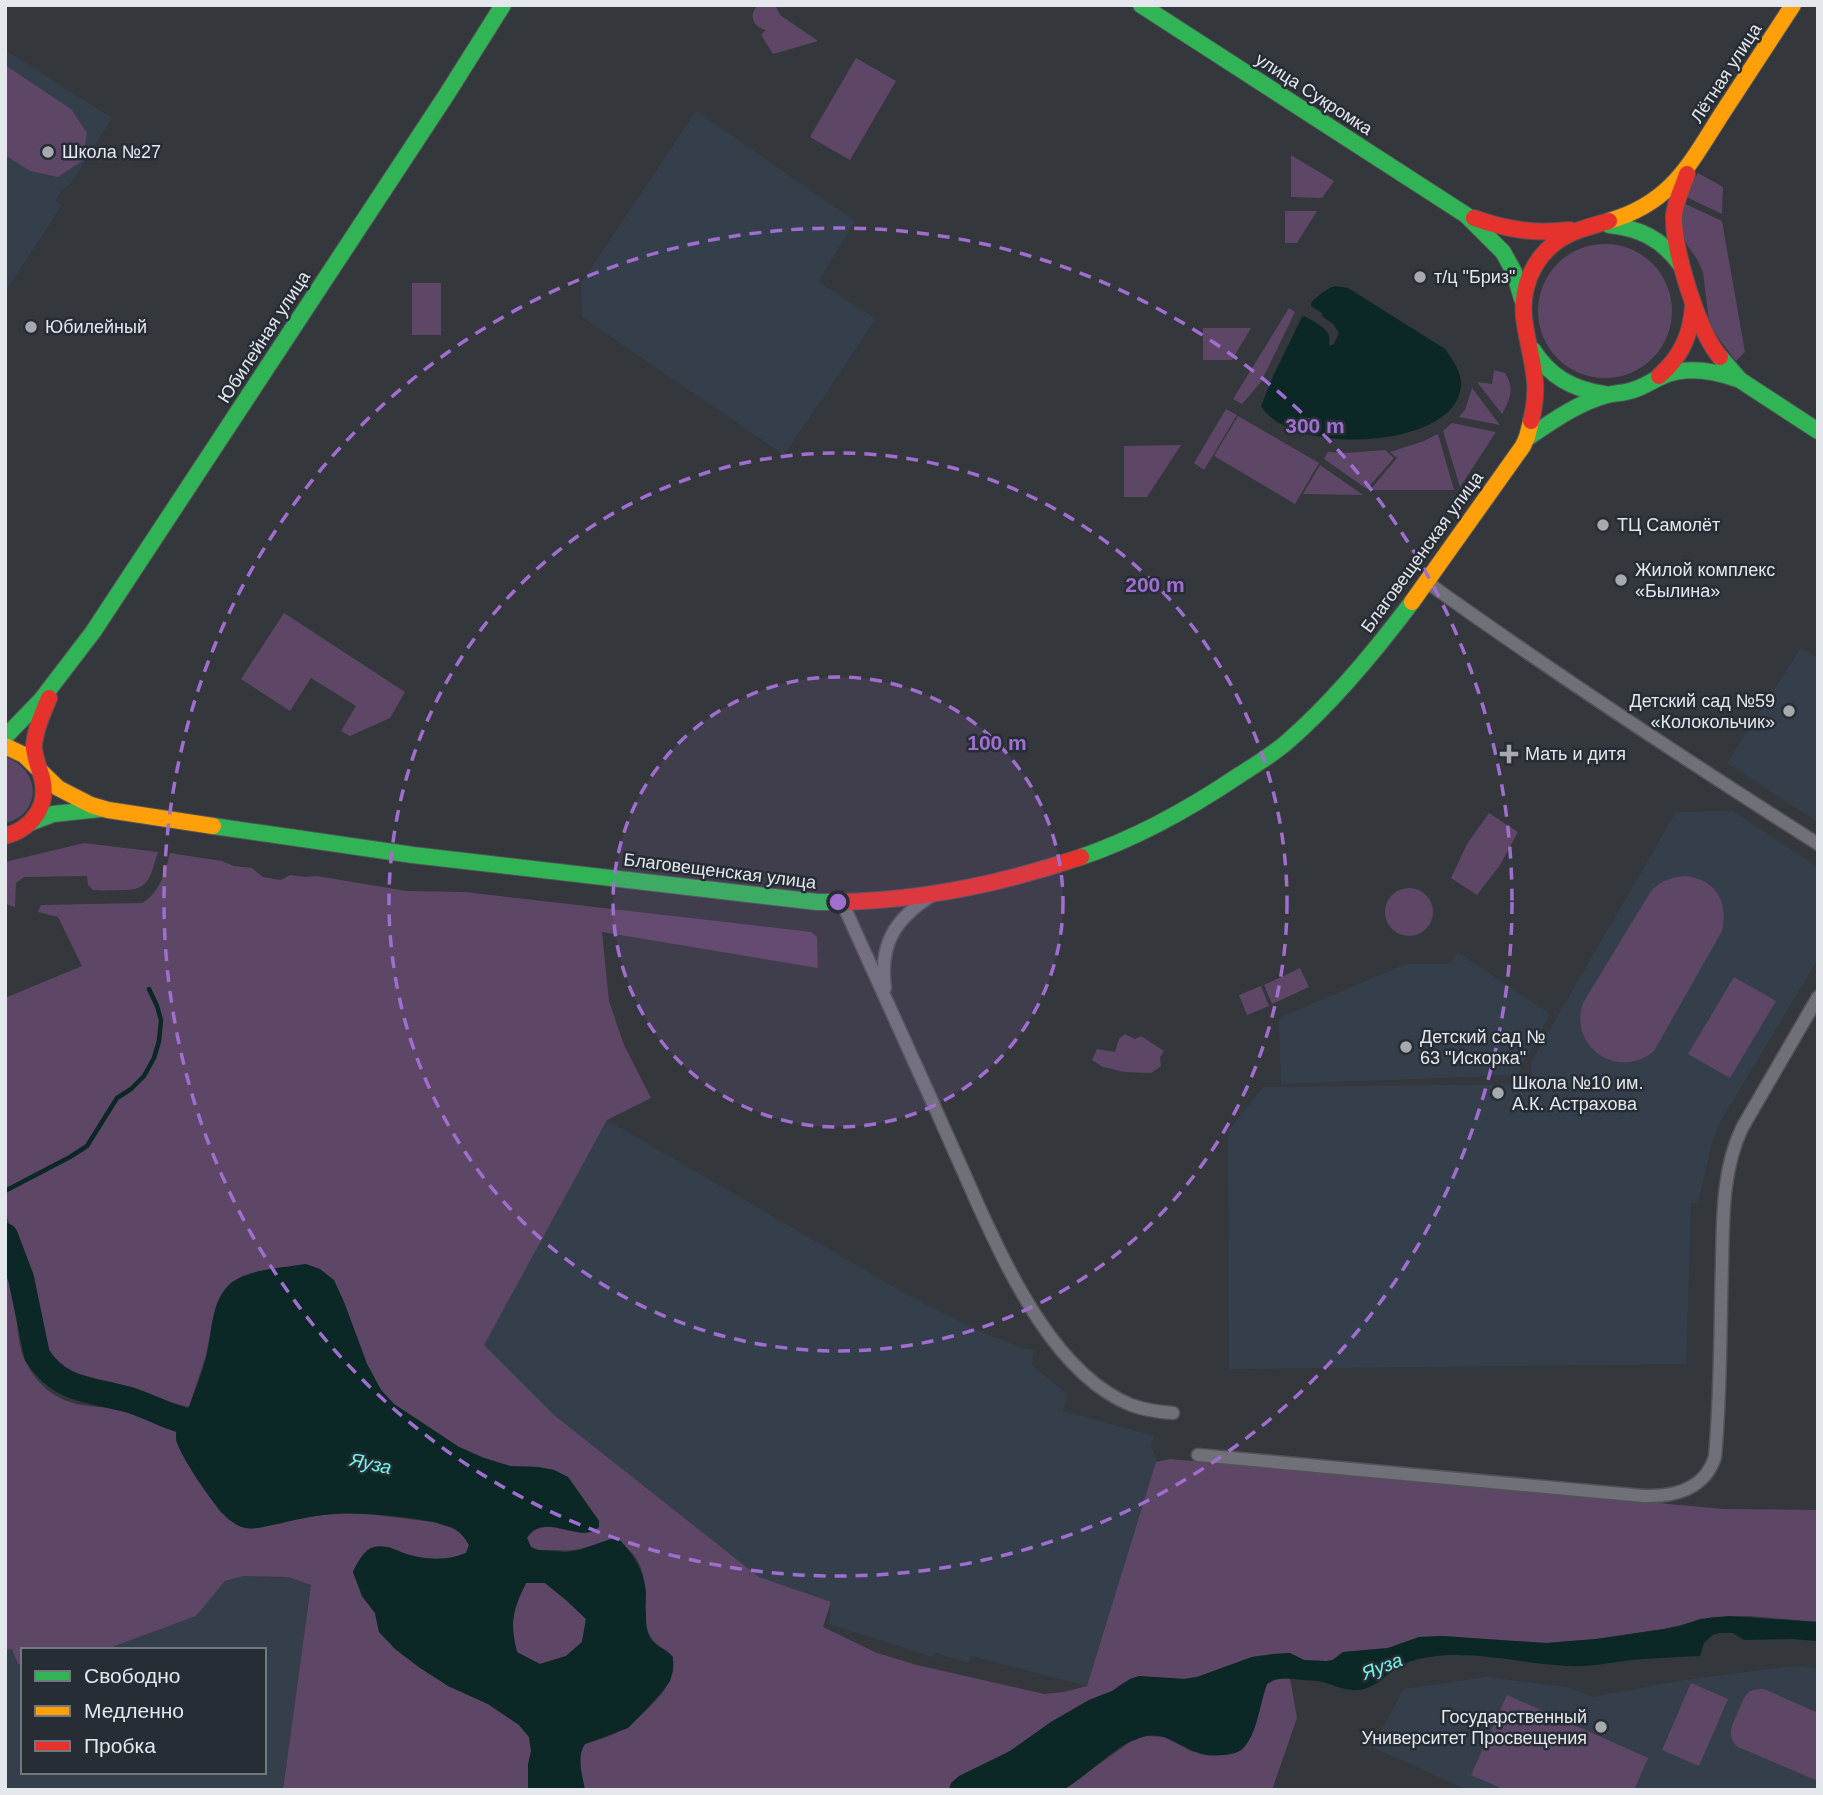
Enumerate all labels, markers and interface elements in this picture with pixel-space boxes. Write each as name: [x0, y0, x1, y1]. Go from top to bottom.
street label: Лётная улица: [1687, 19, 1766, 126]
street label: улица Сукромка: [1252, 49, 1377, 140]
place label: Школа №27: [62, 142, 161, 162]
marker: Школа №27: [40, 144, 56, 160]
street label: Юбилейная улица: [214, 266, 315, 407]
place label: т/ц "Бриз": [1434, 267, 1515, 287]
marker: т/ц "Бриз": [1412, 269, 1428, 285]
place label: Юбилейный: [45, 317, 147, 337]
marker: Юбилейный: [23, 319, 39, 335]
text: 300 m: [1285, 414, 1345, 437]
street label: Благовещенская улица: [1357, 467, 1488, 636]
place label: ТЦ Самолёт: [1617, 515, 1720, 535]
marker: ТЦ Самолёт: [1595, 517, 1611, 533]
place label: Жилой комплекс «Былина»: [1635, 560, 1775, 601]
marker: Жилой комплекс «Былина»: [1613, 572, 1629, 588]
text: 200 m: [1125, 573, 1185, 596]
place label: Детский сад №59 «Колокольчик»: [1630, 691, 1775, 732]
marker: Детский сад №59 «Колокольчик»: [1781, 703, 1797, 719]
text: 100 m: [967, 731, 1027, 754]
marker: Мать и дитя: [1499, 744, 1519, 764]
place label: Мать и дитя: [1525, 744, 1626, 764]
street label: Благовещенская улица: [623, 849, 818, 893]
centre of rings: [826, 890, 850, 914]
place label: Детский сад № 63 "Искорка": [1420, 1027, 1545, 1068]
marker: Детский сад № 63 "Искорка": [1398, 1039, 1414, 1055]
place label: Школа №10 им. А.К. Астрахова: [1512, 1073, 1643, 1114]
marker: Школа №10 им. А.К. Астрахова: [1490, 1085, 1506, 1101]
water label: Яуза: [347, 1449, 393, 1478]
legend: [21, 1648, 266, 1774]
water label: Яуза: [1358, 1649, 1405, 1684]
text: Свободно: [84, 1664, 181, 1687]
text: Медленно: [84, 1699, 184, 1722]
place label: Государственный Университет Просвещения: [1362, 1707, 1587, 1748]
marker: Государственный Университет Просвещения: [1593, 1719, 1609, 1735]
text: Пробка: [84, 1734, 156, 1757]

